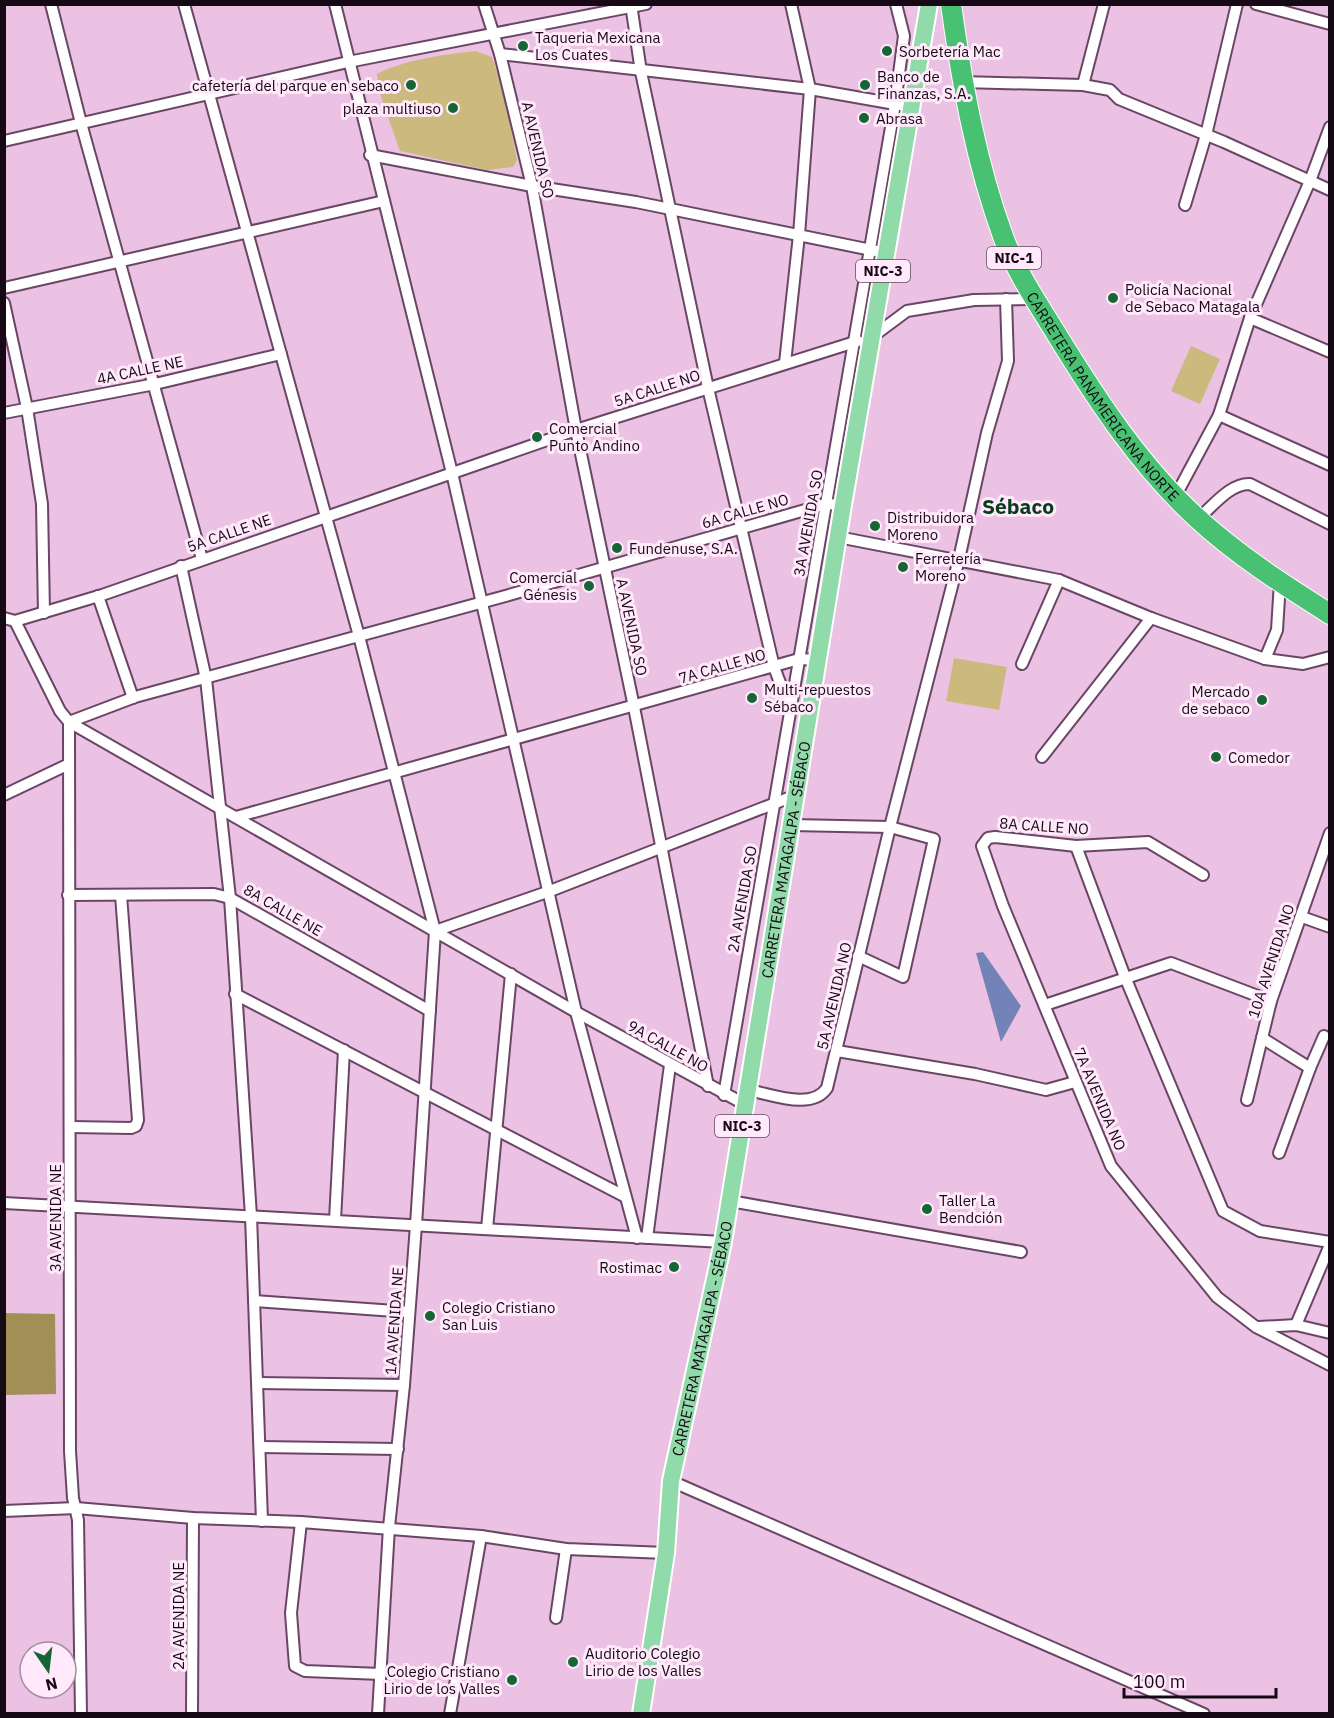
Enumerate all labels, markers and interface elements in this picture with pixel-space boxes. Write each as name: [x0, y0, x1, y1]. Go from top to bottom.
place label: Taqueria Mexicana Los Cuates: [535, 28, 660, 64]
marker: Taqueria Mexicana Los Cuates: [516, 39, 530, 53]
place label: Sorbetería Mac: [899, 42, 1001, 61]
marker: Sorbetería Mac: [880, 44, 894, 58]
place label: Banco de Finanzas, S.A.: [877, 67, 971, 103]
place label: cafetería del parque en sebaco: [192, 76, 399, 95]
marker: cafetería del parque en sebaco: [404, 78, 418, 92]
marker: Banco de Finanzas, S.A.: [858, 78, 872, 92]
place label: plaza multiuso: [343, 99, 441, 118]
street label: A AVENIDA SO: [518, 100, 558, 200]
marker: plaza multiuso: [446, 101, 460, 115]
place label: Abrasa: [876, 109, 923, 128]
marker: Abrasa: [857, 111, 871, 125]
road number: NIC-1: [987, 247, 1041, 269]
road number: NIC-3: [856, 260, 910, 282]
place label: Policía Nacional de Sebaco Matagala: [1125, 280, 1260, 316]
street label: CARRETERA PANAMERICANA NORTE: [1023, 288, 1184, 505]
marker: Policía Nacional de Sebaco Matagala: [1106, 291, 1120, 305]
street label: 4A CALLE NE: [95, 352, 185, 388]
street label: 5A CALLE NO: [611, 365, 703, 411]
place label: Comercial Punto Andino: [549, 419, 640, 455]
marker: Comercial Punto Andino: [530, 430, 544, 444]
street label: 3A AVENIDA SO: [789, 468, 827, 578]
street label: 6A CALLE NO: [699, 490, 791, 532]
district label: Sébaco: [982, 492, 1054, 520]
place label: Distribuidora Moreno: [887, 508, 974, 544]
street label: 5A CALLE NE: [184, 510, 274, 556]
marker: Distribuidora Moreno: [868, 519, 882, 533]
place label: Fundenuse, S.A.: [629, 539, 738, 558]
marker: Fundenuse, S.A.: [610, 541, 624, 555]
place label: Ferretería Moreno: [915, 549, 981, 585]
marker: Ferretería Moreno: [896, 560, 910, 574]
place label: Comercial Génesis: [509, 568, 577, 604]
street label: A AVENIDA SO: [612, 577, 652, 677]
marker: Comercial Génesis: [582, 579, 596, 593]
street label: 7A CALLE NO: [676, 645, 768, 687]
place label: Multi-repuestos Sébaco: [764, 680, 871, 716]
place label: Mercado de sebaco: [1181, 682, 1250, 718]
marker: Multi-repuestos Sébaco: [745, 691, 759, 705]
marker: Mercado de sebaco: [1255, 693, 1269, 707]
street label: CARRETERA MATAGALPA - SÉBACO: [757, 740, 814, 980]
place label: Comedor: [1228, 748, 1290, 767]
marker: Comedor: [1209, 750, 1223, 764]
street label: 8A CALLE NO: [999, 813, 1089, 839]
street label: 2A AVENIDA SO: [723, 844, 761, 954]
street label: 8A CALLE NE: [240, 880, 326, 940]
street label: 10A AVENIDA NO: [1244, 902, 1298, 1020]
street label: 5A AVENIDA NO: [812, 940, 856, 1052]
street label: 9A CALLE NO: [624, 1016, 712, 1076]
street label: 7A AVENIDA NO: [1070, 1045, 1130, 1153]
road number: NIC-3: [715, 1115, 769, 1137]
street label: 3A AVENIDA NE: [46, 1164, 65, 1272]
place label: Taller La Bendción: [939, 1191, 1002, 1227]
marker: Taller La Bendción: [920, 1202, 934, 1216]
street label: CARRETERA MATAGALPA - SÉBACO: [667, 1220, 736, 1458]
place label: Rostimac: [599, 1258, 662, 1277]
marker: Rostimac: [667, 1260, 681, 1274]
street label: 1A AVENIDA NE: [381, 1266, 407, 1376]
place label: Colegio Cristiano San Luis: [442, 1298, 555, 1334]
marker: Colegio Cristiano San Luis: [423, 1309, 437, 1323]
street label: 2A AVENIDA NE: [169, 1562, 188, 1670]
north arrow: [18, 1640, 78, 1700]
place label: Auditorio Colegio Lirio de los Valles: [585, 1644, 702, 1680]
marker: Auditorio Colegio Lirio de los Valles: [566, 1655, 580, 1669]
scale bar: [1124, 1661, 1276, 1699]
place label: Colegio Cristiano Lirio de los Valles: [383, 1662, 500, 1698]
text: 100 m: [1133, 1670, 1185, 1693]
text: N: [44, 1673, 60, 1696]
marker: Colegio Cristiano Lirio de los Valles: [505, 1673, 519, 1687]

